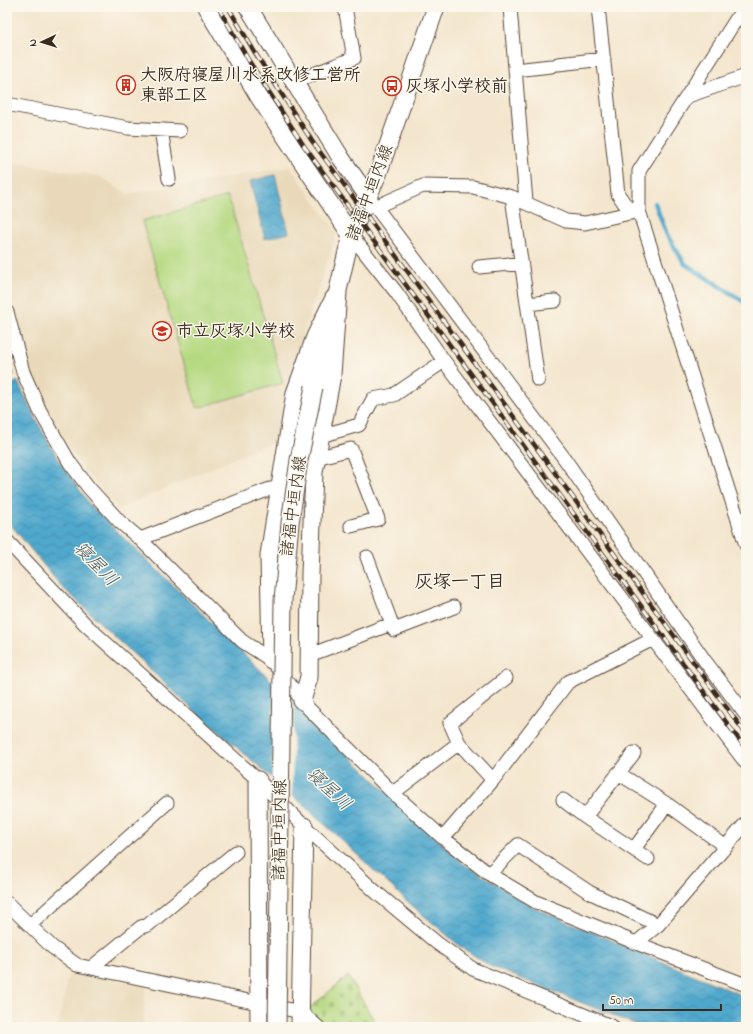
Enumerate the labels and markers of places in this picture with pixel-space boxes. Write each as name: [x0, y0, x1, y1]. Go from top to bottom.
place label: 大阪府寝屋川水系改修工営所 東部工区: [140, 63, 361, 108]
building icon: 大阪府寝屋川水系改修工営所 東部工区: [115, 74, 137, 96]
place label: 灰塚小学校前: [406, 74, 508, 99]
bus stop icon: 灰塚小学校前: [381, 75, 403, 97]
place label: 市立灰塚小学校: [176, 319, 295, 344]
school or university icon: 市立灰塚小学校: [151, 320, 173, 342]

